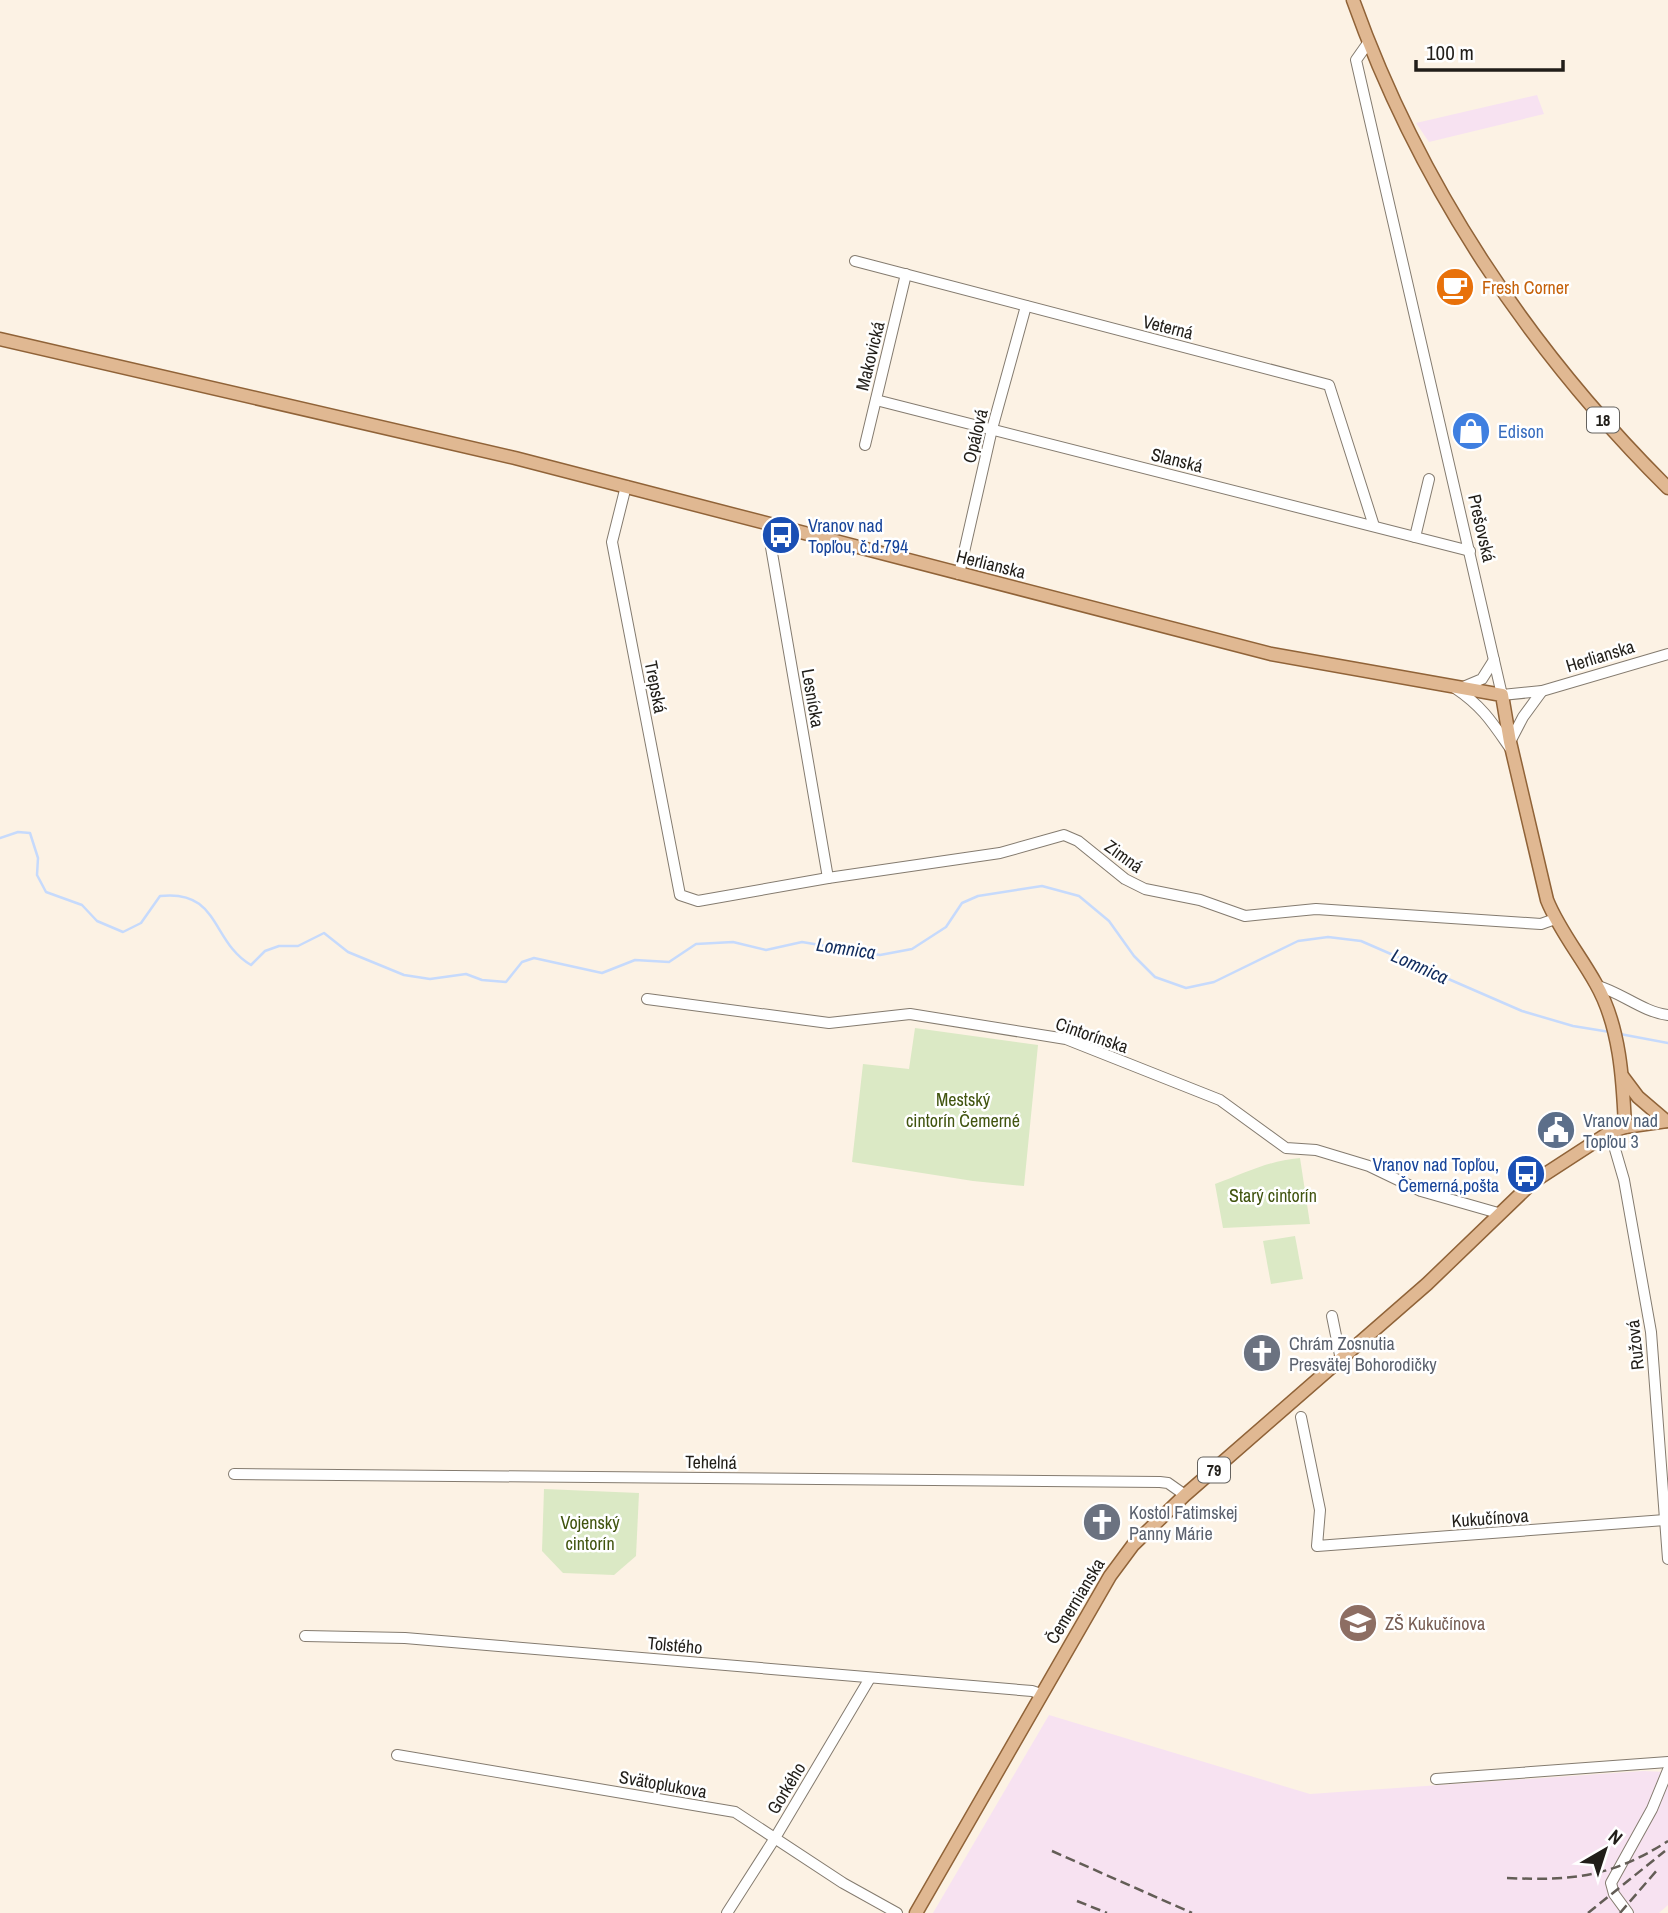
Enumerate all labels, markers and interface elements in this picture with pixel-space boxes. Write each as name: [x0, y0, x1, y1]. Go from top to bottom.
scale bar: [1416, 28, 1563, 72]
text: 100 m: [1426, 38, 1474, 67]
cafe icon: Fresh Corner: [1434, 266, 1476, 308]
place label: Fresh Corner: [1482, 275, 1569, 300]
street label: Veterná: [1140, 309, 1196, 345]
street label: Makovická: [849, 319, 891, 393]
street label: Opálová: [956, 406, 994, 466]
road number: 18: [1587, 408, 1619, 432]
shop icon: Edison: [1450, 410, 1492, 452]
place label: Edison: [1498, 419, 1544, 444]
street label: Slanská: [1148, 442, 1206, 478]
street label: Prešovská: [1462, 492, 1502, 564]
place label: Vranov nad Topľou, č.d.794: [808, 513, 908, 559]
bus stop icon: Vranov nad Topľou, č.d.794: [760, 514, 802, 556]
street label: Herlianska: [954, 543, 1028, 585]
street label: Herlianska: [1563, 634, 1637, 678]
street label: Trepská: [639, 659, 673, 715]
street label: Lesnícka: [796, 667, 830, 729]
street label: Zimná: [1100, 834, 1148, 878]
water label: Lomnica: [815, 931, 878, 965]
water label: Lomnica: [1387, 942, 1453, 990]
street label: Cintorínska: [1052, 1011, 1132, 1059]
park label: Mestský cintorín Čemerné: [906, 1087, 1020, 1133]
place label: Vranov nad Topľou 3: [1583, 1108, 1658, 1154]
public building icon: Vranov nad Topľou 3: [1535, 1109, 1577, 1151]
place label: Vranov nad Topľou, Čemerná,pošta: [1373, 1152, 1499, 1198]
bus stop icon: Vranov nad Topľou, Čemerná,pošta: [1505, 1153, 1547, 1195]
park label: Starý cintorín: [1229, 1183, 1317, 1208]
street label: Ružová: [1620, 1319, 1650, 1371]
place label: Chrám Zosnutia Presvätej Bohorodičky: [1289, 1331, 1437, 1377]
church icon: Chrám Zosnutia Presvätej Bohorodičky: [1241, 1332, 1283, 1374]
street label: Tehelná: [685, 1449, 737, 1475]
road number: 79: [1198, 1458, 1230, 1482]
place label: Kostol Fatimskej Panny Márie: [1129, 1500, 1237, 1546]
church icon: Kostol Fatimskej Panny Márie: [1081, 1501, 1123, 1543]
street label: Kukučínova: [1451, 1503, 1529, 1533]
park label: Vojenský cintorín: [560, 1510, 620, 1556]
street label: Čemernianska: [1040, 1553, 1110, 1649]
school or university icon: ZŠ Kukučínova: [1337, 1602, 1379, 1644]
place label: ZŠ Kukučínova: [1385, 1611, 1485, 1636]
street label: Tolstého: [647, 1630, 703, 1660]
street label: Gorkého: [761, 1757, 811, 1819]
street label: Svätoplukova: [617, 1764, 709, 1804]
north arrow: [1570, 1815, 1640, 1885]
text: N: [1603, 1823, 1628, 1850]

